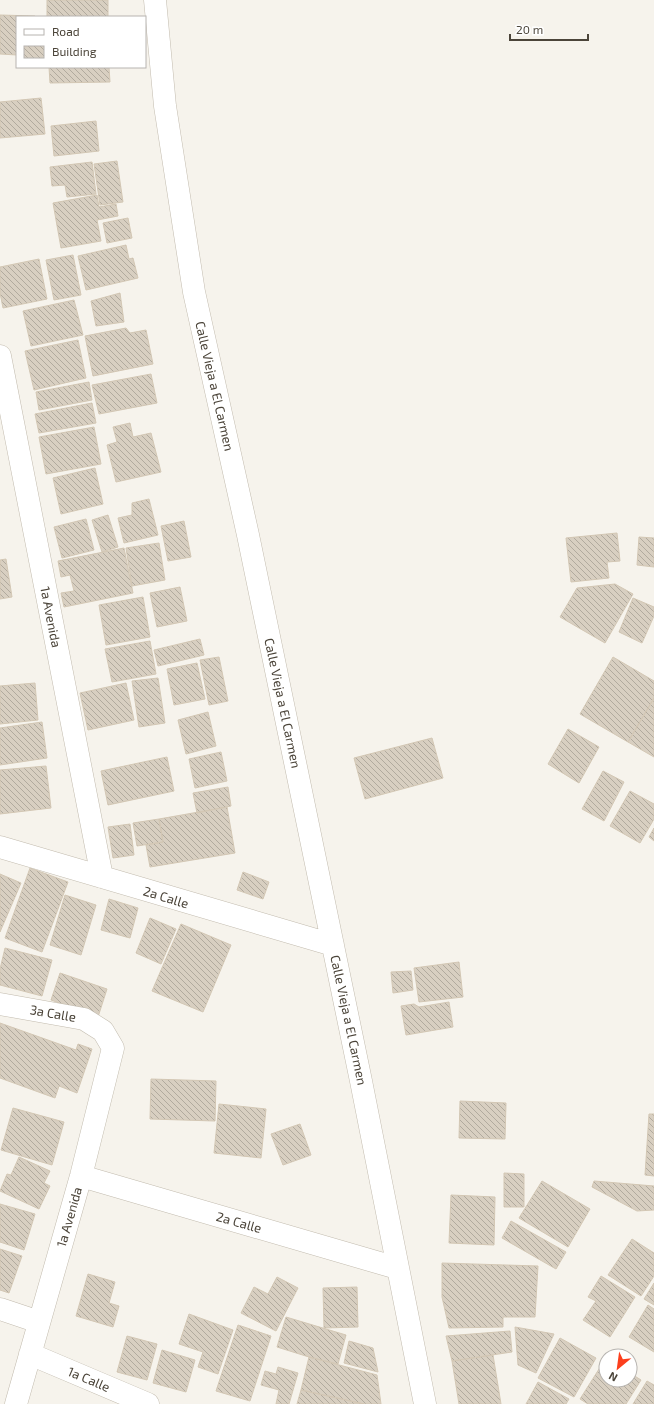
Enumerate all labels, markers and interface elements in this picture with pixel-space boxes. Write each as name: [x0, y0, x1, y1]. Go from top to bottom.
legend: [16, 16, 146, 68]
scale bar: [510, 16, 588, 42]
text: 20 m: [516, 22, 543, 36]
text: Road: [52, 24, 80, 38]
text: Building: [52, 44, 97, 58]
street label: Calle Vieja a El Carmen: [192, 320, 238, 452]
street label: 1a Avenida: [37, 585, 65, 649]
street label: Calle Vieja a El Carmen: [261, 636, 305, 770]
street label: 2a Calle: [141, 883, 191, 911]
street label: Calle Vieja a El Carmen: [327, 953, 371, 1087]
street label: 3a Calle: [29, 1001, 77, 1025]
street label: 1a Avenida: [53, 1185, 85, 1249]
street label: 2a Calle: [214, 1208, 264, 1236]
north arrow: [598, 1348, 638, 1388]
street label: 1a Calle: [65, 1363, 113, 1395]
text: N: [606, 1370, 620, 1385]

